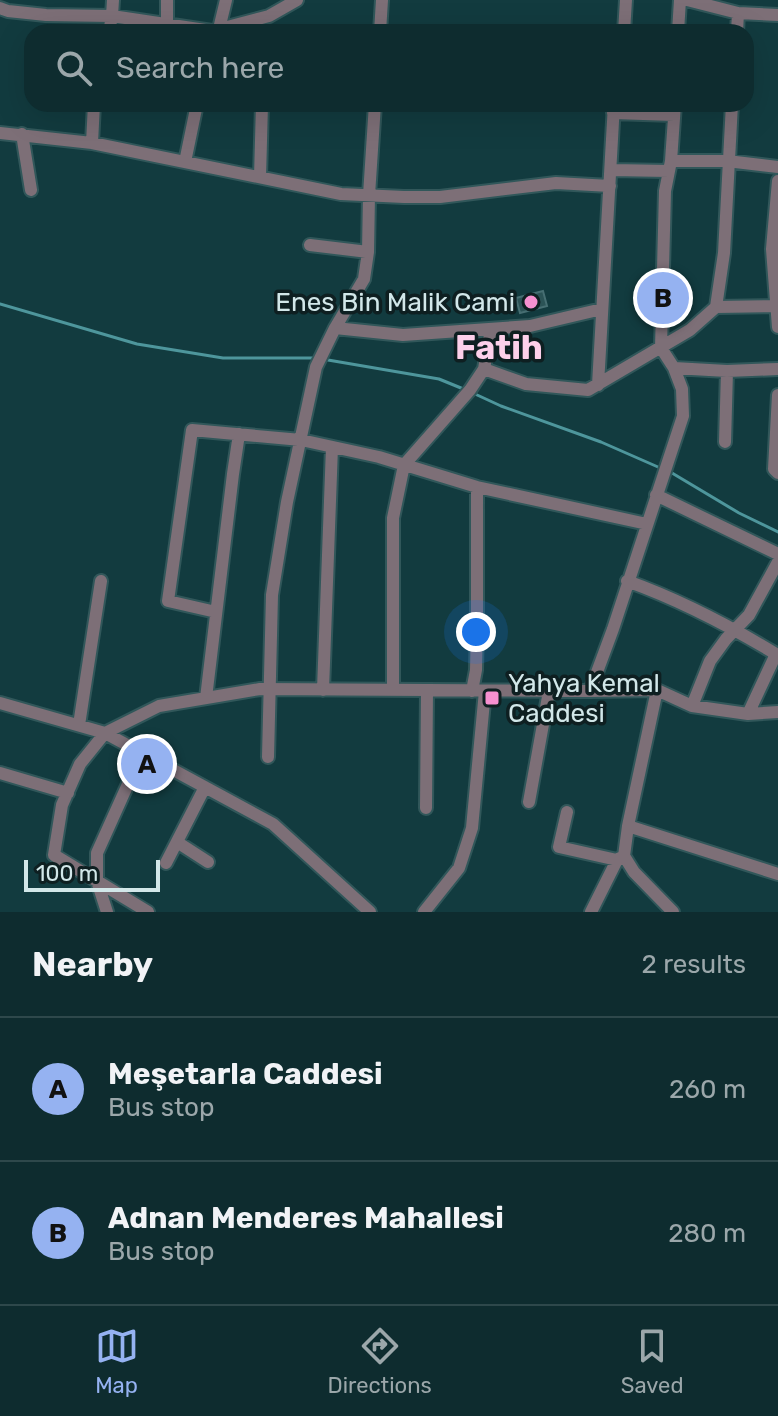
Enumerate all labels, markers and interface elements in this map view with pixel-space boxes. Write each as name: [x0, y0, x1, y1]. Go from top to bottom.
search box: [24, 24, 754, 112]
icon: search: [52, 46, 96, 90]
text: Search here: [116, 50, 284, 86]
pin: B: [637, 268, 689, 328]
place label: Enes Bin Malik Cami: [275, 287, 515, 318]
marker: Enes Bin Malik Cami: [522, 293, 540, 311]
district label: Fatih: [455, 327, 543, 368]
your location: [456, 612, 496, 652]
place label: Yahya Kemal Caddesi: [508, 668, 660, 729]
marker: Yahya Kemal Caddesi: [483, 689, 501, 707]
pin: A: [121, 734, 173, 794]
scale bar: [24, 856, 160, 892]
text: 100 m: [36, 860, 98, 887]
text: Nearby: [32, 944, 153, 985]
text: 2 results: [642, 949, 746, 980]
text: Meşetarla Caddesi: [108, 1056, 383, 1092]
text: A: [49, 1074, 67, 1105]
text: 260 m: [669, 1074, 746, 1105]
text: Bus stop: [108, 1092, 214, 1123]
text: Adnan Menderes Mahallesi: [108, 1200, 504, 1236]
text: B: [49, 1218, 67, 1249]
text: 280 m: [668, 1218, 746, 1249]
text: Bus stop: [108, 1236, 214, 1267]
tab: Map: [95, 1324, 139, 1399]
tab: Directions: [328, 1324, 432, 1399]
tab: Saved: [621, 1324, 684, 1399]

